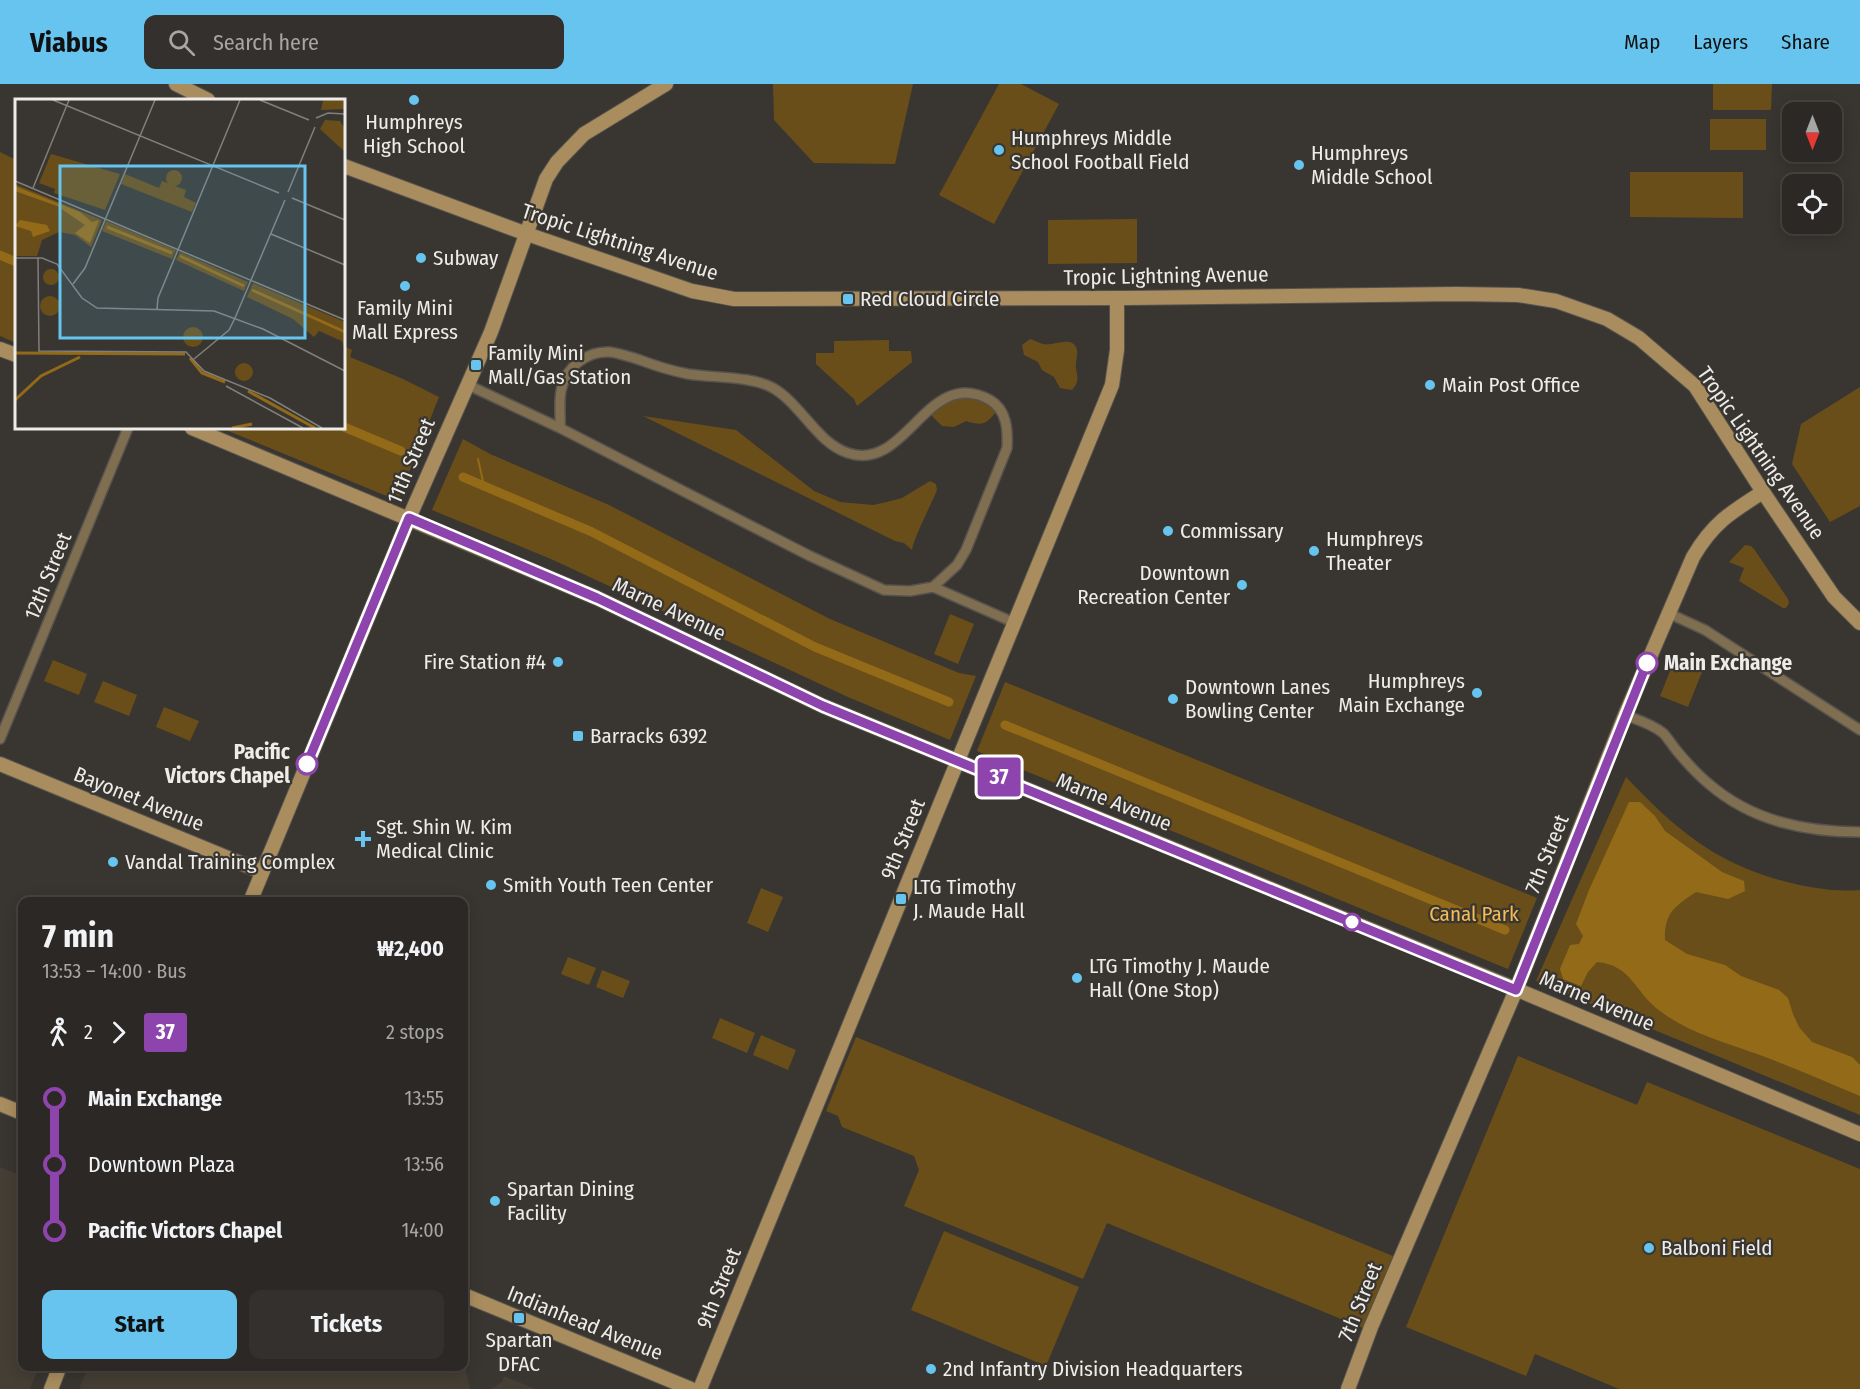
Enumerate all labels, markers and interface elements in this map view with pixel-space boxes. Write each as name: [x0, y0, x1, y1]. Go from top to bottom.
search box: [144, 15, 564, 69]
text: Viabus: [30, 26, 108, 59]
icon: search: [165, 26, 198, 59]
text: Search here: [213, 29, 319, 56]
text: Map: [1624, 29, 1660, 55]
text: Layers: [1693, 29, 1748, 55]
text: Share: [1781, 29, 1830, 55]
marker: Humphreys High School: [407, 93, 421, 107]
inset map: [15, 99, 345, 429]
north arrow: [1782, 102, 1842, 162]
map controls: [1782, 102, 1842, 234]
place label: Humphreys High School: [363, 109, 465, 159]
place label: Humphreys Middle School Football Field: [1011, 125, 1189, 175]
place label: Humphreys Middle School: [1311, 140, 1433, 190]
marker: Humphreys Middle School Football Field: [992, 143, 1006, 157]
marker: Humphreys Middle School: [1292, 158, 1306, 172]
button: locate: [1782, 174, 1842, 234]
street label: Tropic Lightning Avenue: [518, 198, 722, 286]
place label: Subway: [433, 245, 499, 271]
marker: Subway: [414, 251, 428, 265]
street label: Tropic Lightning Avenue: [1063, 261, 1269, 291]
marker: Family Mini Mall Express: [398, 279, 412, 293]
place label: Red Cloud Circle: [860, 286, 999, 312]
marker: Red Cloud Circle: [841, 292, 855, 306]
place label: Family Mini Mall Express: [352, 295, 458, 345]
place label: Family Mini Mall/Gas Station: [488, 340, 631, 390]
marker: Family Mini Mall/Gas Station: [469, 358, 483, 372]
street label: Tropic Lightning Avenue: [1692, 362, 1830, 544]
place label: Main Post Office: [1442, 372, 1580, 398]
marker: Main Post Office: [1423, 378, 1437, 392]
street label: 11th Street: [381, 414, 441, 508]
place label: Commissary: [1180, 518, 1284, 544]
marker: Commissary: [1161, 524, 1175, 538]
place label: Humphreys Theater: [1326, 526, 1423, 576]
street label: 12th Street: [19, 528, 77, 624]
marker: Humphreys Theater: [1307, 544, 1321, 558]
place label: Downtown Recreation Center: [1077, 560, 1231, 610]
street label: Marne Avenue: [608, 571, 730, 647]
marker: Downtown Recreation Center: [1235, 578, 1249, 592]
place label: Fire Station #4: [423, 649, 546, 675]
place label: Main Exchange: [1664, 650, 1792, 676]
marker: Main Exchange: [1636, 652, 1658, 674]
marker: Fire Station #4: [551, 655, 565, 669]
place label: Humphreys Main Exchange: [1338, 668, 1465, 718]
place label: Downtown Lanes Bowling Center: [1185, 674, 1330, 724]
marker: Humphreys Main Exchange: [1470, 686, 1484, 700]
marker: Downtown Lanes Bowling Center: [1166, 692, 1180, 706]
place label: Barracks 6392: [590, 723, 707, 749]
marker: Barracks 6392: [571, 729, 585, 743]
place label: Pacific Victors Chapel: [164, 739, 291, 789]
marker: Pacific Victors Chapel: [296, 753, 318, 775]
line badge: 37: [972, 758, 1026, 796]
street label: Bayonet Avenue: [70, 761, 208, 837]
text: 37: [990, 764, 1008, 790]
street label: Marne Avenue: [1053, 767, 1175, 837]
street label: 9th Street: [875, 795, 931, 883]
street label: 7th Street: [1519, 811, 1575, 897]
place label: Sgt. Shin W. Kim Medical Clinic: [376, 814, 512, 864]
marker: Sgt. Shin W. Kim Medical Clinic: [354, 830, 372, 848]
place label: Vandal Training Complex: [125, 849, 336, 875]
marker: Vandal Training Complex: [106, 855, 120, 869]
place label: Smith Youth Teen Center: [503, 872, 714, 898]
place label: LTG Timothy J. Maude Hall: [913, 874, 1025, 924]
marker: Smith Youth Teen Center: [484, 878, 498, 892]
marker: LTG Timothy J. Maude Hall: [894, 892, 908, 906]
park label: Canal Park: [1429, 901, 1519, 927]
unlabelled marker: [1343, 913, 1361, 931]
text: 7 min: [42, 916, 114, 956]
text: ₩2,400: [377, 935, 444, 962]
place label: LTG Timothy J. Maude Hall (One Stop): [1089, 953, 1270, 1003]
text: 13:53 – 14:00 · Bus: [42, 959, 186, 983]
street label: Marne Avenue: [1536, 965, 1658, 1037]
marker: LTG Timothy J. Maude Hall (One Stop): [1070, 971, 1084, 985]
icon: walk: [42, 1016, 75, 1049]
icon: forward: [102, 1016, 135, 1049]
text: 37: [156, 1019, 175, 1045]
text: 2: [84, 1020, 93, 1044]
text: 2 stops: [386, 1020, 444, 1044]
text: Main Exchange: [88, 1085, 222, 1112]
text: 13:55: [405, 1086, 444, 1110]
text: Downtown Plaza: [88, 1151, 235, 1178]
text: 13:56: [404, 1152, 444, 1176]
place label: Spartan Dining Facility: [507, 1176, 634, 1226]
marker: Spartan Dining Facility: [488, 1194, 502, 1208]
text: Pacific Victors Chapel: [88, 1217, 282, 1244]
text: 14:00: [401, 1218, 444, 1242]
place label: Balboni Field: [1661, 1235, 1773, 1261]
marker: Balboni Field: [1642, 1241, 1656, 1255]
street label: 9th Street: [691, 1244, 747, 1332]
street label: 7th Street: [1332, 1259, 1388, 1345]
street label: Indianhead Avenue: [503, 1280, 667, 1366]
button: Start: [42, 1290, 237, 1359]
button: Tickets: [249, 1290, 444, 1359]
marker: Spartan DFAC: [512, 1311, 526, 1325]
place label: Spartan DFAC: [485, 1327, 553, 1377]
place label: 2nd Infantry Division Headquarters: [943, 1356, 1243, 1382]
marker: 2nd Infantry Division Headquarters: [924, 1362, 938, 1376]

